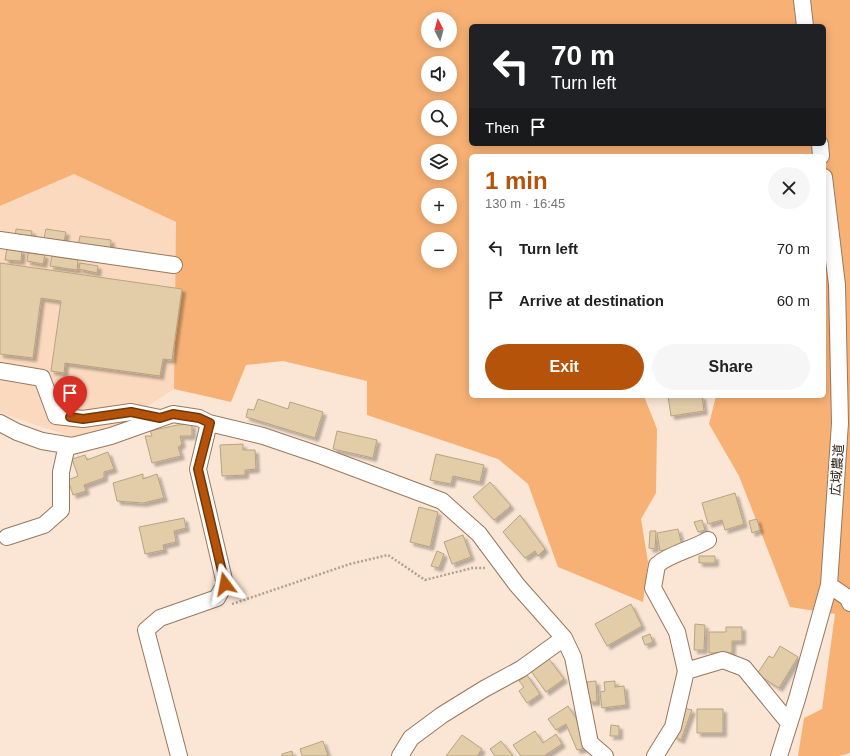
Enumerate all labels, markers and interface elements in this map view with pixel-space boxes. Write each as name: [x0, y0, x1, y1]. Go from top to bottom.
north arrow: [421, 12, 457, 48]
map controls: [421, 12, 457, 268]
icon: left: [485, 40, 537, 92]
text: 70 m: [551, 40, 615, 71]
button: sound: [421, 56, 457, 92]
text: Turn left: [551, 73, 616, 93]
button: search: [421, 100, 457, 136]
icon: arrive: [527, 116, 549, 138]
text: Then: [485, 119, 519, 136]
button: layers: [421, 144, 457, 180]
text: 1 min: [485, 167, 548, 194]
button: close: [768, 167, 810, 209]
button: +: [421, 188, 457, 224]
text: 130 m · 16:45: [485, 196, 565, 211]
button: −: [421, 232, 457, 268]
icon: left: [485, 237, 507, 259]
text: Turn left: [519, 240, 578, 257]
text: 70 m: [777, 240, 810, 257]
icon: arrive: [485, 289, 507, 311]
text: Arrive at destination: [519, 292, 664, 309]
text: 60 m: [777, 292, 810, 309]
button: Exit: [485, 344, 644, 390]
button: Share: [652, 344, 810, 390]
pin: [53, 376, 87, 417]
icon: arrive: [59, 382, 81, 404]
street label: 広域農道: [828, 444, 846, 496]
position arrow: [204, 563, 246, 605]

